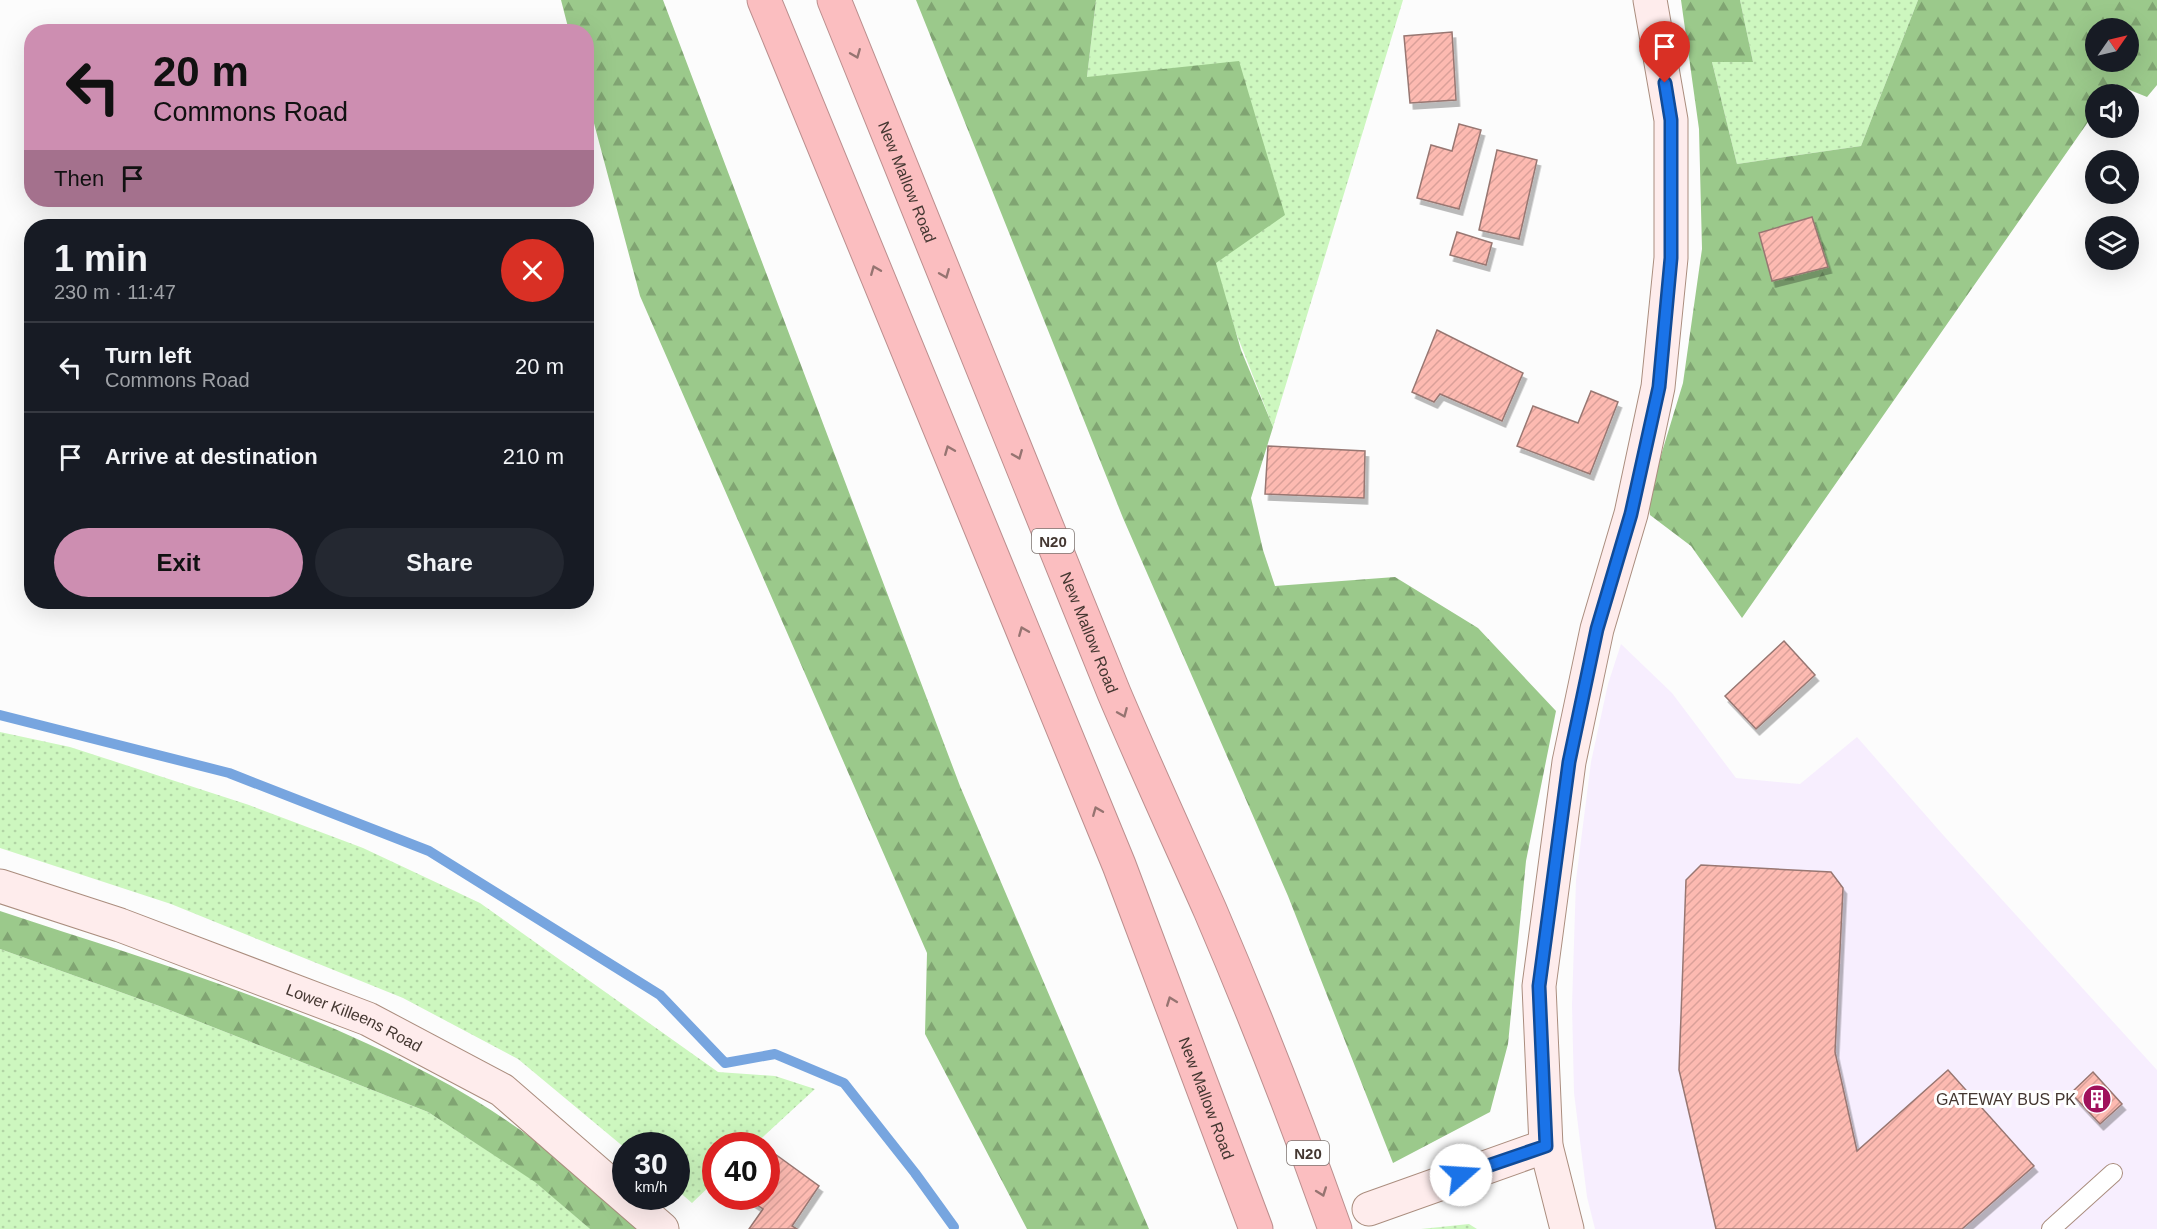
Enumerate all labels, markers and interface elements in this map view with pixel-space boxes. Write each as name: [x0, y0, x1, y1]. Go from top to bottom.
north arrow: [2085, 18, 2139, 72]
map controls: [2085, 18, 2139, 270]
pin: [1639, 21, 1690, 83]
icon: arrive: [1648, 30, 1681, 63]
icon: left: [54, 48, 132, 126]
text: 20 m: [153, 48, 249, 95]
one-way arrow: [849, 48, 861, 59]
button: sound: [2085, 84, 2139, 138]
text: Commons Road: [153, 97, 348, 127]
street label: New Mallow Road: [875, 119, 939, 245]
button: search: [2085, 150, 2139, 204]
icon: arrive: [116, 162, 149, 195]
text: Then: [54, 166, 104, 191]
button: layers: [2085, 216, 2139, 270]
text: 1 min: [54, 238, 148, 279]
button: close: [501, 239, 564, 302]
one-way arrow: [870, 265, 882, 276]
one-way arrow: [938, 268, 950, 279]
text: 230 m · 11:47: [54, 281, 176, 303]
text: Turn left: [105, 343, 191, 368]
icon: left: [54, 351, 87, 384]
text: 20 m: [515, 354, 564, 379]
text: Commons Road: [105, 369, 250, 391]
icon: arrive: [54, 441, 87, 474]
text: Arrive at destination: [105, 444, 318, 469]
text: 210 m: [503, 444, 564, 469]
one-way arrow: [944, 446, 956, 457]
one-way arrow: [1011, 449, 1023, 460]
button: Exit: [54, 528, 303, 597]
button: Share: [315, 528, 564, 597]
road number: N20: [1032, 529, 1074, 553]
street label: New Mallow Road: [1057, 569, 1122, 695]
one-way arrow: [1018, 626, 1030, 637]
one-way arrow: [1116, 707, 1128, 718]
one-way arrow: [1092, 806, 1104, 817]
street label: Lower Killeens Road: [284, 980, 425, 1055]
one-way arrow: [1166, 996, 1178, 1007]
street label: New Mallow Road: [1176, 1035, 1237, 1161]
building icon: GATEWAY BUS PK: [2081, 1083, 2113, 1115]
place label: GATEWAY BUS PK: [1936, 1091, 2076, 1108]
speed limit sign: 40: [702, 1132, 780, 1210]
road number: N20: [1287, 1141, 1329, 1165]
position arrow: [1429, 1143, 1493, 1207]
text: 30: [634, 1147, 668, 1180]
text: km/h: [635, 1178, 667, 1195]
one-way arrow: [1315, 1186, 1328, 1196]

